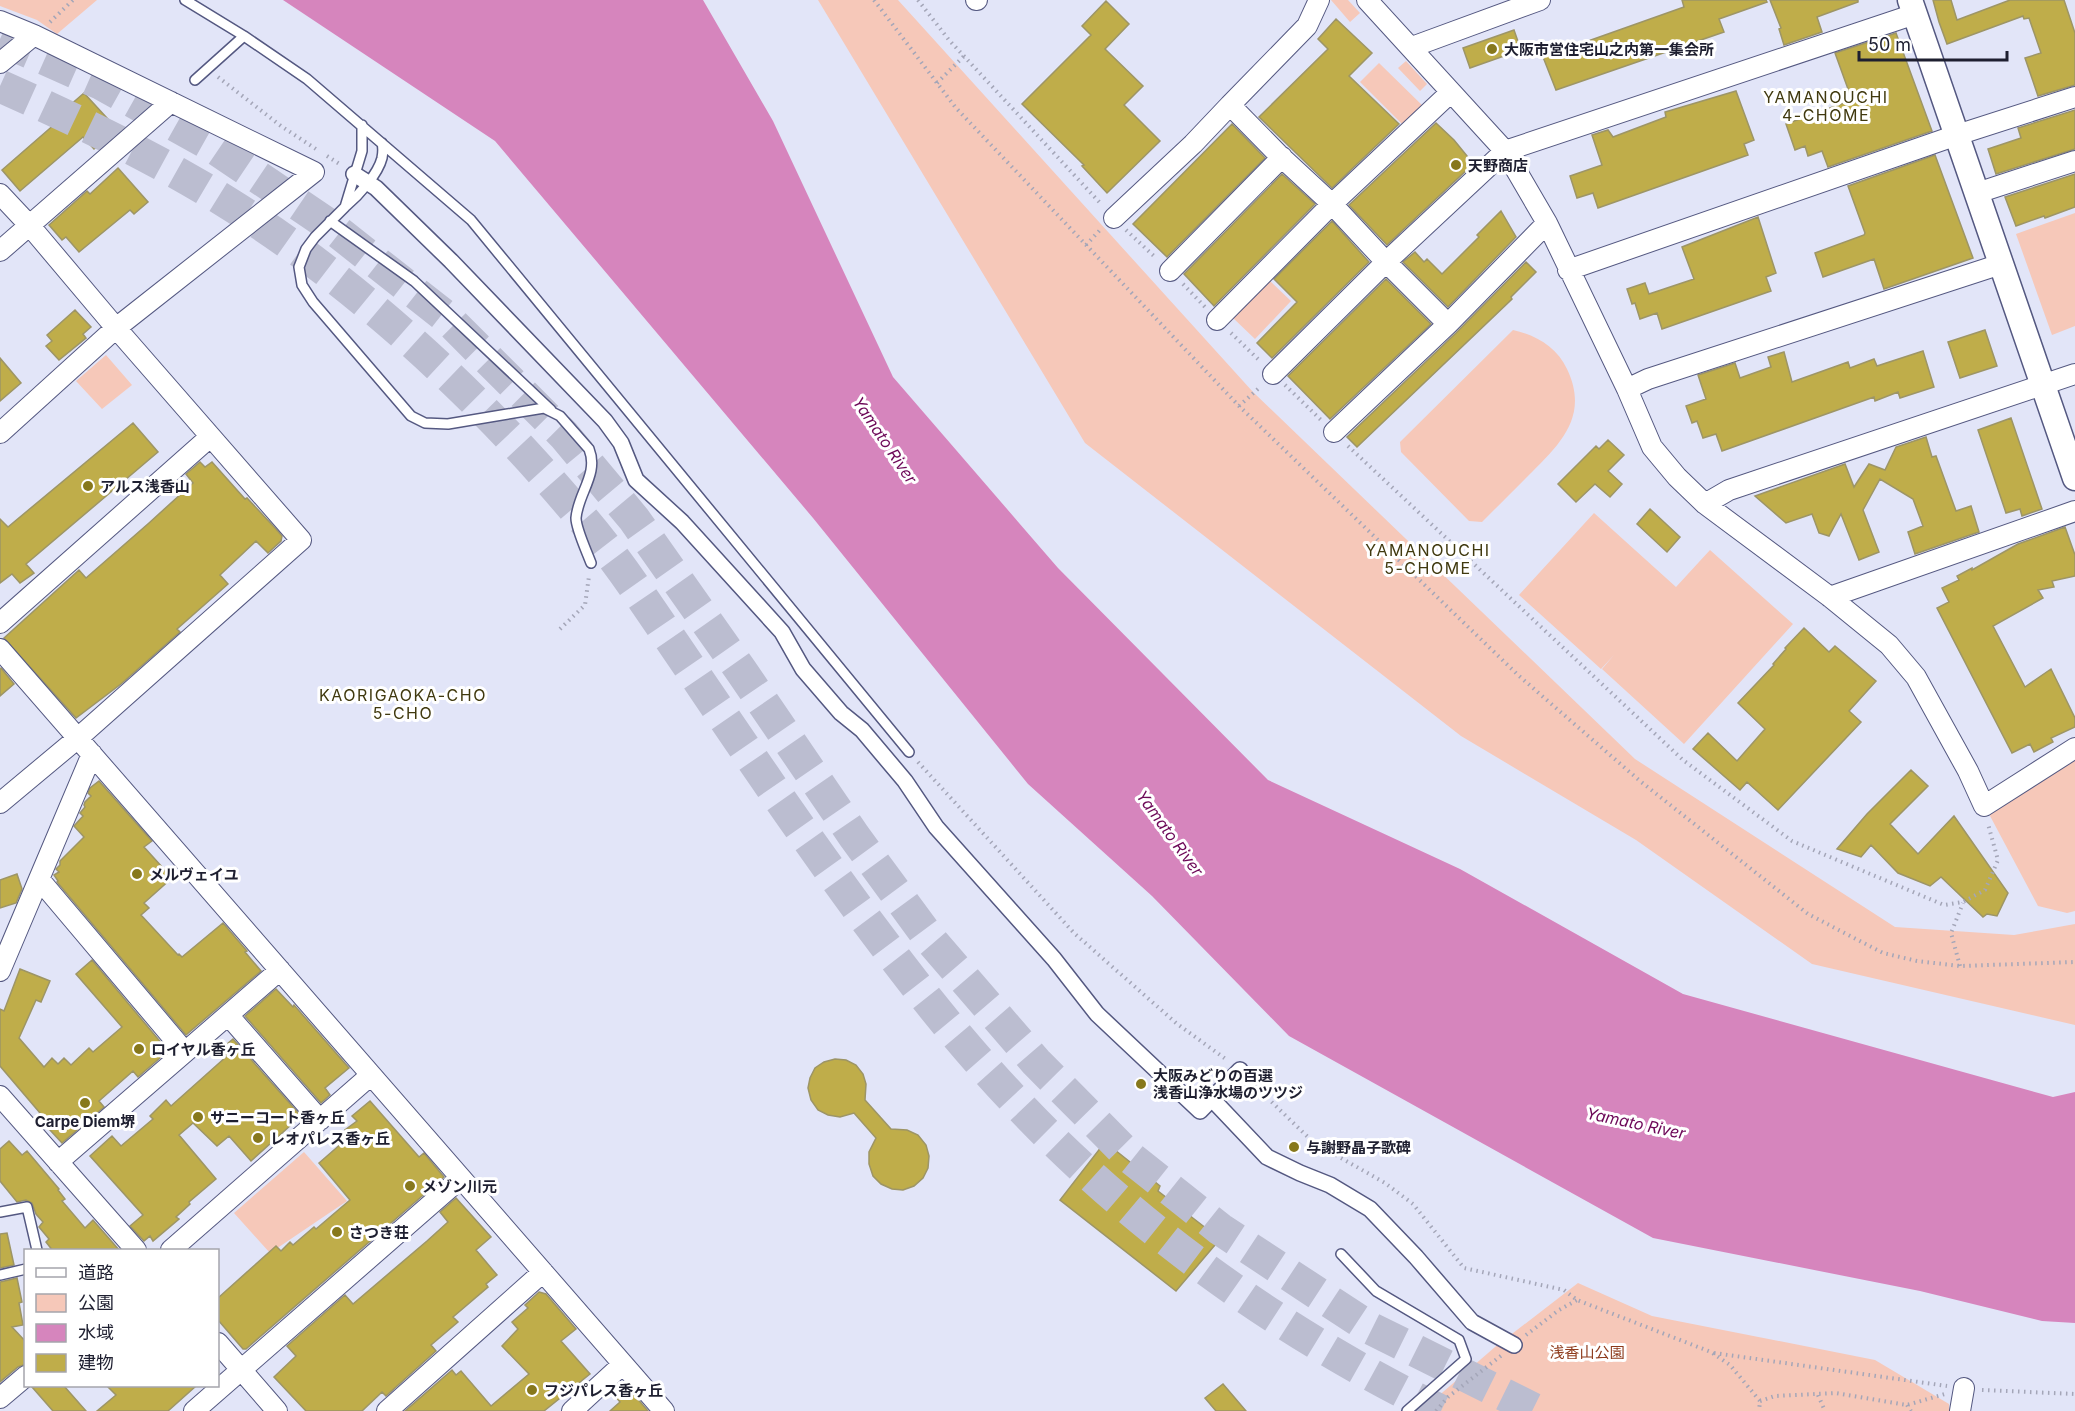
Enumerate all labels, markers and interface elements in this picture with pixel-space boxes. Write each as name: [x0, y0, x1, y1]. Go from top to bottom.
scale bar: [1859, 24, 2008, 62]
text: 50 m: [1868, 34, 1911, 55]
place label: 大阪市営住宅山之内第一集会所: [1504, 40, 1714, 59]
marker: 大阪市営住宅山之内第一集会所: [1485, 42, 1499, 56]
district label: YAMANOUCHI 4-CHOME: [1763, 87, 1889, 125]
place label: 天野商店: [1468, 156, 1528, 175]
marker: 天野商店: [1449, 158, 1463, 172]
water label: Yamato River: [849, 393, 922, 488]
place label: アルス浅香山: [100, 477, 190, 496]
marker: アルス浅香山: [81, 479, 95, 493]
district label: YAMANOUCHI 5-CHOME: [1365, 540, 1491, 578]
district label: KAORIGAOKA-CHO 5-CHO: [319, 685, 487, 723]
water label: Yamato River: [1132, 786, 1208, 880]
place label: メルヴェイユ: [149, 865, 239, 884]
marker: メルヴェイユ: [130, 867, 144, 881]
place label: ロイヤル香ヶ丘: [151, 1040, 256, 1059]
marker: ロイヤル香ヶ丘: [132, 1042, 146, 1056]
place label: 大阪みどりの百選 浅香山浄水場のツツジ: [1153, 1066, 1303, 1102]
marker: 大阪みどりの百選 浅香山浄水場のツツジ: [1134, 1077, 1148, 1091]
marker: Carpe Diem堺: [78, 1096, 92, 1110]
water label: Yamato River: [1585, 1103, 1688, 1143]
place label: サニーコート香ヶ丘: [210, 1108, 345, 1127]
marker: サニーコート香ヶ丘: [191, 1110, 205, 1124]
place label: Carpe Diem堺: [35, 1112, 135, 1131]
place label: レオパレス香ヶ丘: [270, 1129, 390, 1148]
marker: レオパレス香ヶ丘: [251, 1131, 265, 1145]
place label: 与謝野晶子歌碑: [1306, 1138, 1411, 1157]
marker: 与謝野晶子歌碑: [1287, 1140, 1301, 1154]
place label: メゾン川元: [422, 1177, 497, 1196]
marker: メゾン川元: [403, 1179, 417, 1193]
place label: さつき荘: [349, 1223, 409, 1242]
marker: さつき荘: [330, 1225, 344, 1239]
legend: [24, 1249, 219, 1387]
text: 道路: [78, 1262, 114, 1283]
text: 公園: [78, 1292, 114, 1313]
text: 水域: [78, 1322, 114, 1343]
park label: 浅香山公園: [1549, 1343, 1625, 1362]
text: 建物: [78, 1352, 114, 1373]
place label: フジパレス香ヶ丘: [544, 1381, 663, 1400]
marker: フジパレス香ヶ丘: [525, 1383, 539, 1397]

